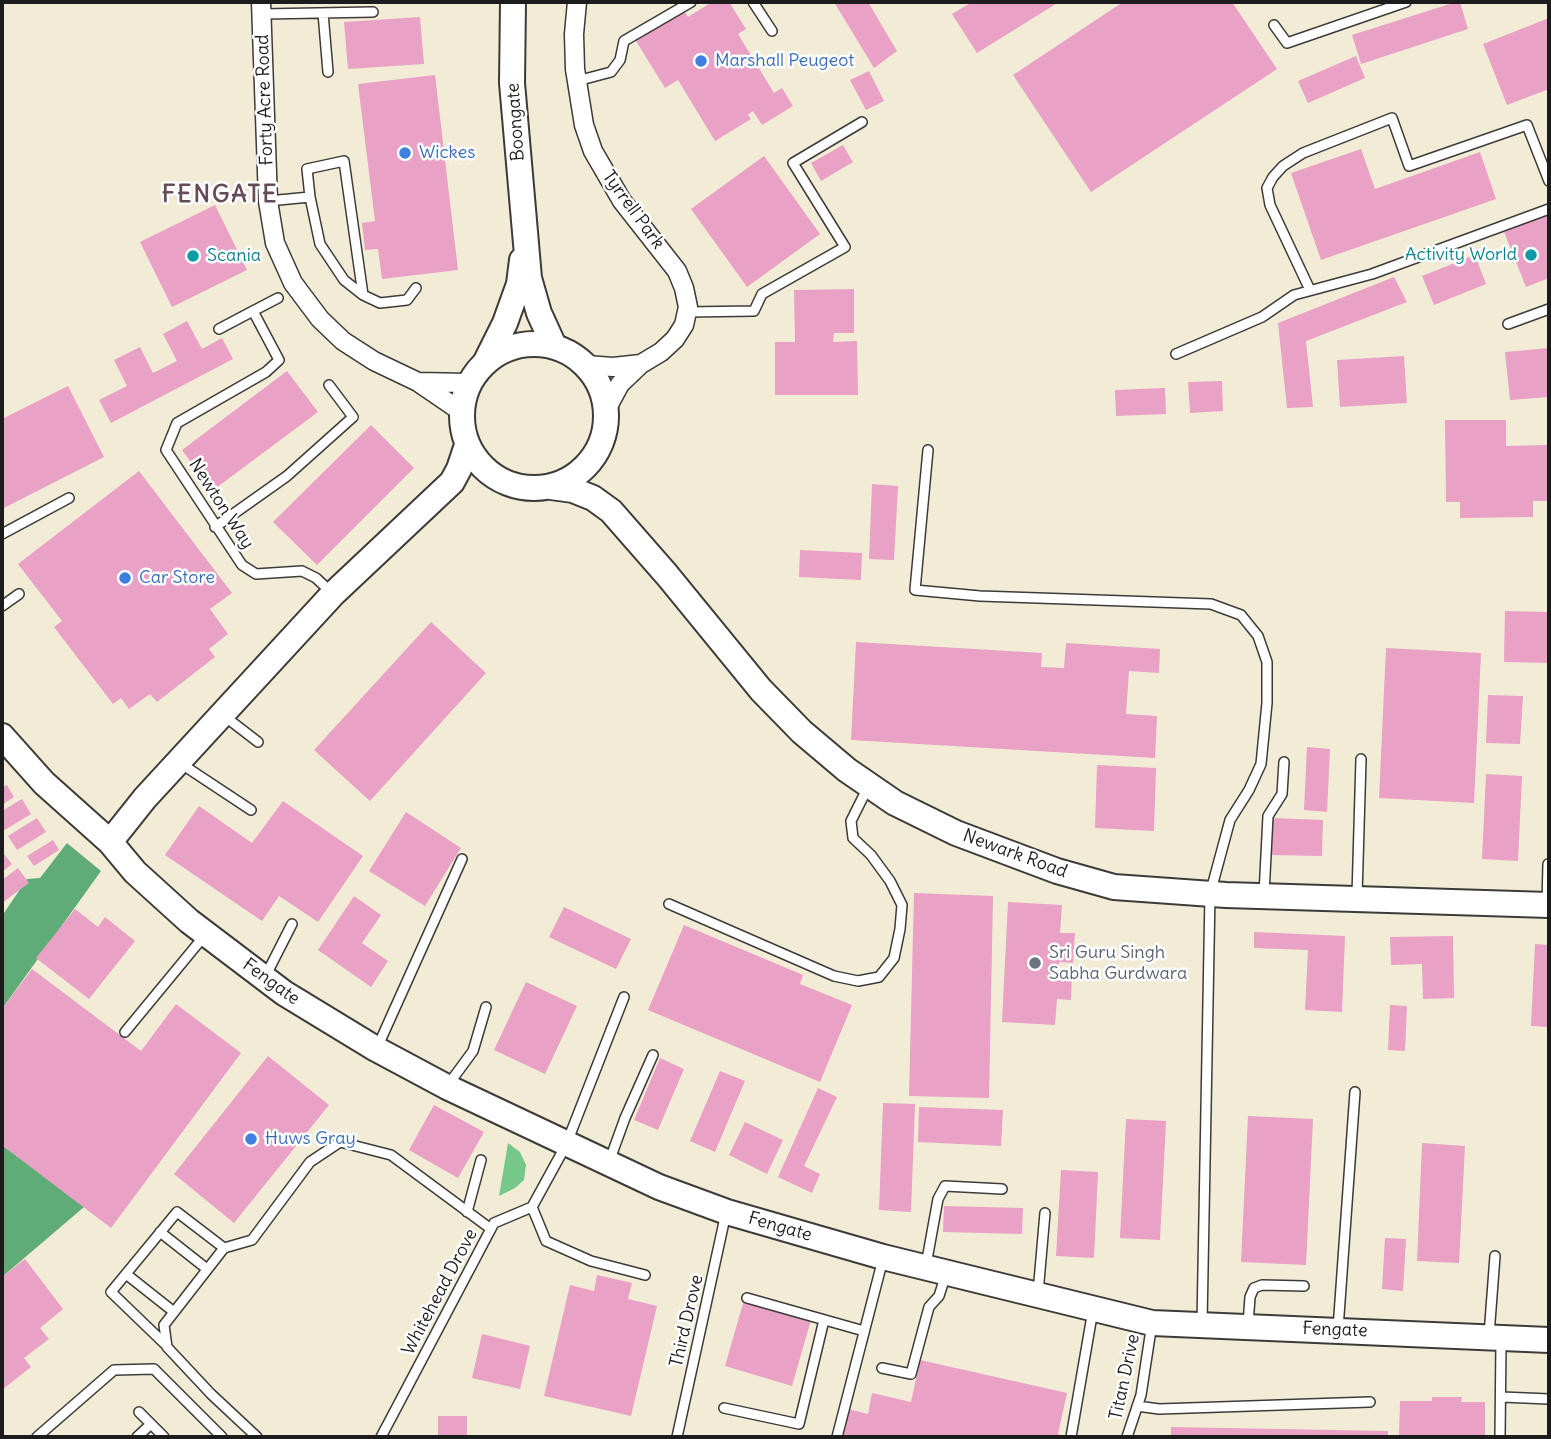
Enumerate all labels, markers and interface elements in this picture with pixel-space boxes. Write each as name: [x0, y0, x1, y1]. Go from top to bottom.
street label: Forty Acre Road: [252, 34, 278, 166]
place label: Marshall Peugeot: [715, 50, 854, 72]
marker: Marshall Peugeot: [693, 53, 709, 69]
street label: Boongate: [502, 82, 530, 162]
place label: Wickes: [419, 142, 475, 164]
marker: Wickes: [397, 145, 413, 161]
street label: Tyrrell Park: [597, 167, 669, 253]
district label: FENGATE: [163, 181, 277, 209]
place label: Activity World: [1405, 244, 1517, 266]
place label: Scania: [207, 245, 261, 267]
marker: Activity World: [1523, 247, 1539, 263]
marker: Scania: [185, 248, 201, 264]
street label: Newton Way: [184, 455, 258, 553]
place label: Car Store: [139, 567, 215, 589]
marker: Car Store: [117, 570, 133, 586]
street label: Newark Road: [960, 825, 1070, 883]
place label: Sri Guru Singh Sabha Gurdwara: [1049, 942, 1187, 984]
street label: Fengate: [238, 954, 304, 1010]
marker: Sri Guru Singh Sabha Gurdwara: [1027, 955, 1043, 971]
place label: Huws Gray: [265, 1128, 356, 1150]
marker: Huws Gray: [243, 1131, 259, 1147]
street label: Fengate: [746, 1208, 814, 1246]
street label: Whitehead Drove: [398, 1225, 482, 1359]
street label: Third Drove: [666, 1273, 708, 1369]
street label: Fengate: [1302, 1318, 1368, 1342]
street label: Titan Drive: [1105, 1332, 1145, 1422]

